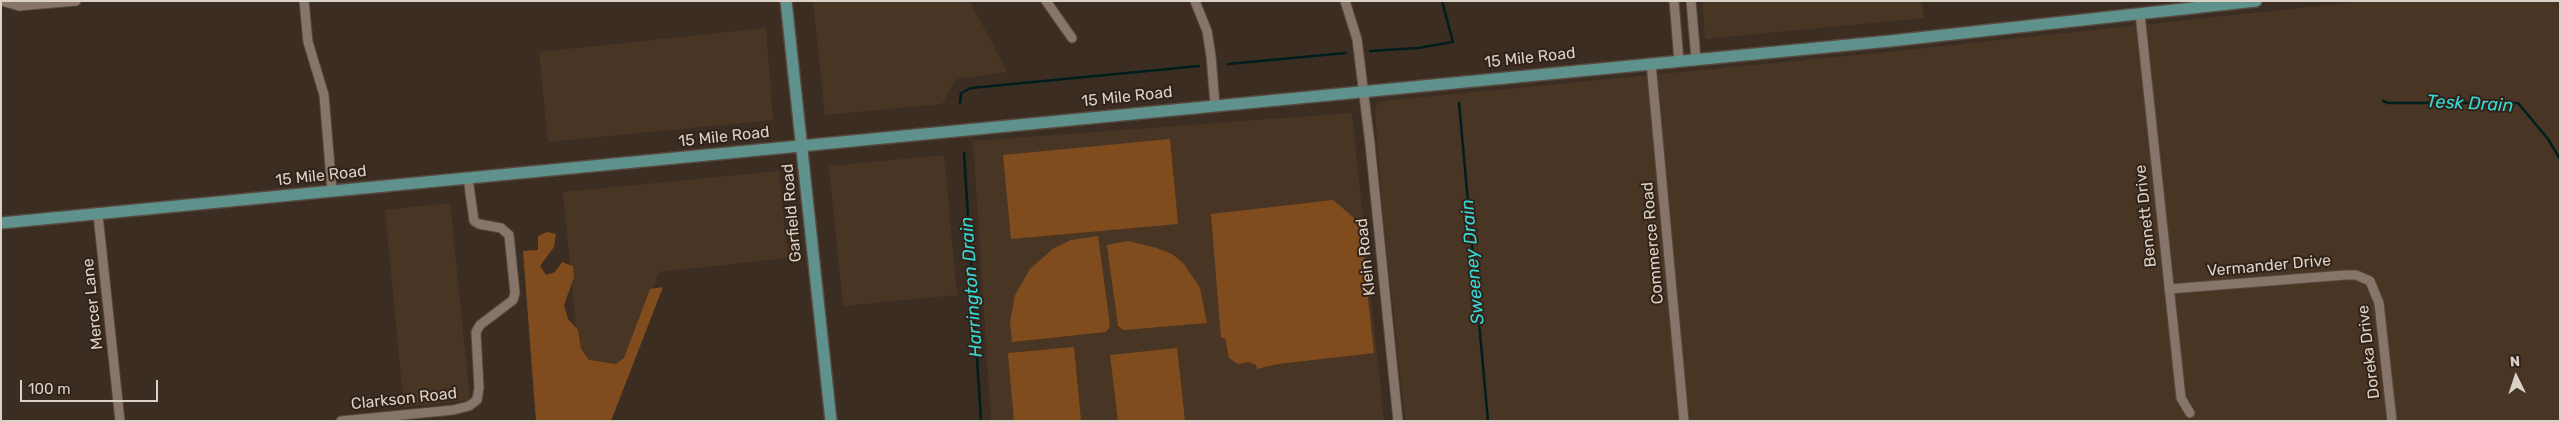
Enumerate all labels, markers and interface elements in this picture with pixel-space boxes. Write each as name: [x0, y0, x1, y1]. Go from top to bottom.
street label: 15 Mile Road: [1483, 44, 1577, 72]
street label: 15 Mile Road: [1080, 83, 1174, 111]
water label: Tesk Drain: [2426, 91, 2514, 117]
street label: 15 Mile Road: [677, 123, 771, 151]
street label: 15 Mile Road: [274, 162, 368, 190]
street label: Garfield Road: [778, 163, 806, 263]
street label: Bennett Drive: [2131, 164, 2161, 268]
street label: Commerce Road: [1638, 181, 1668, 305]
water label: Sweeney Drain: [1457, 199, 1489, 325]
water label: Harrington Drain: [956, 216, 988, 358]
street label: Klein Road: [1352, 217, 1380, 297]
street label: Vermander Drive: [2206, 251, 2332, 281]
street label: Mercer Lane: [79, 257, 107, 351]
street label: Doreka Drive: [2354, 304, 2384, 400]
north arrow: [2491, 352, 2541, 402]
text: N: [2509, 353, 2521, 370]
scale bar: [22, 370, 160, 402]
text: 100 m: [28, 380, 70, 398]
street label: Clarkson Road: [350, 384, 458, 414]

